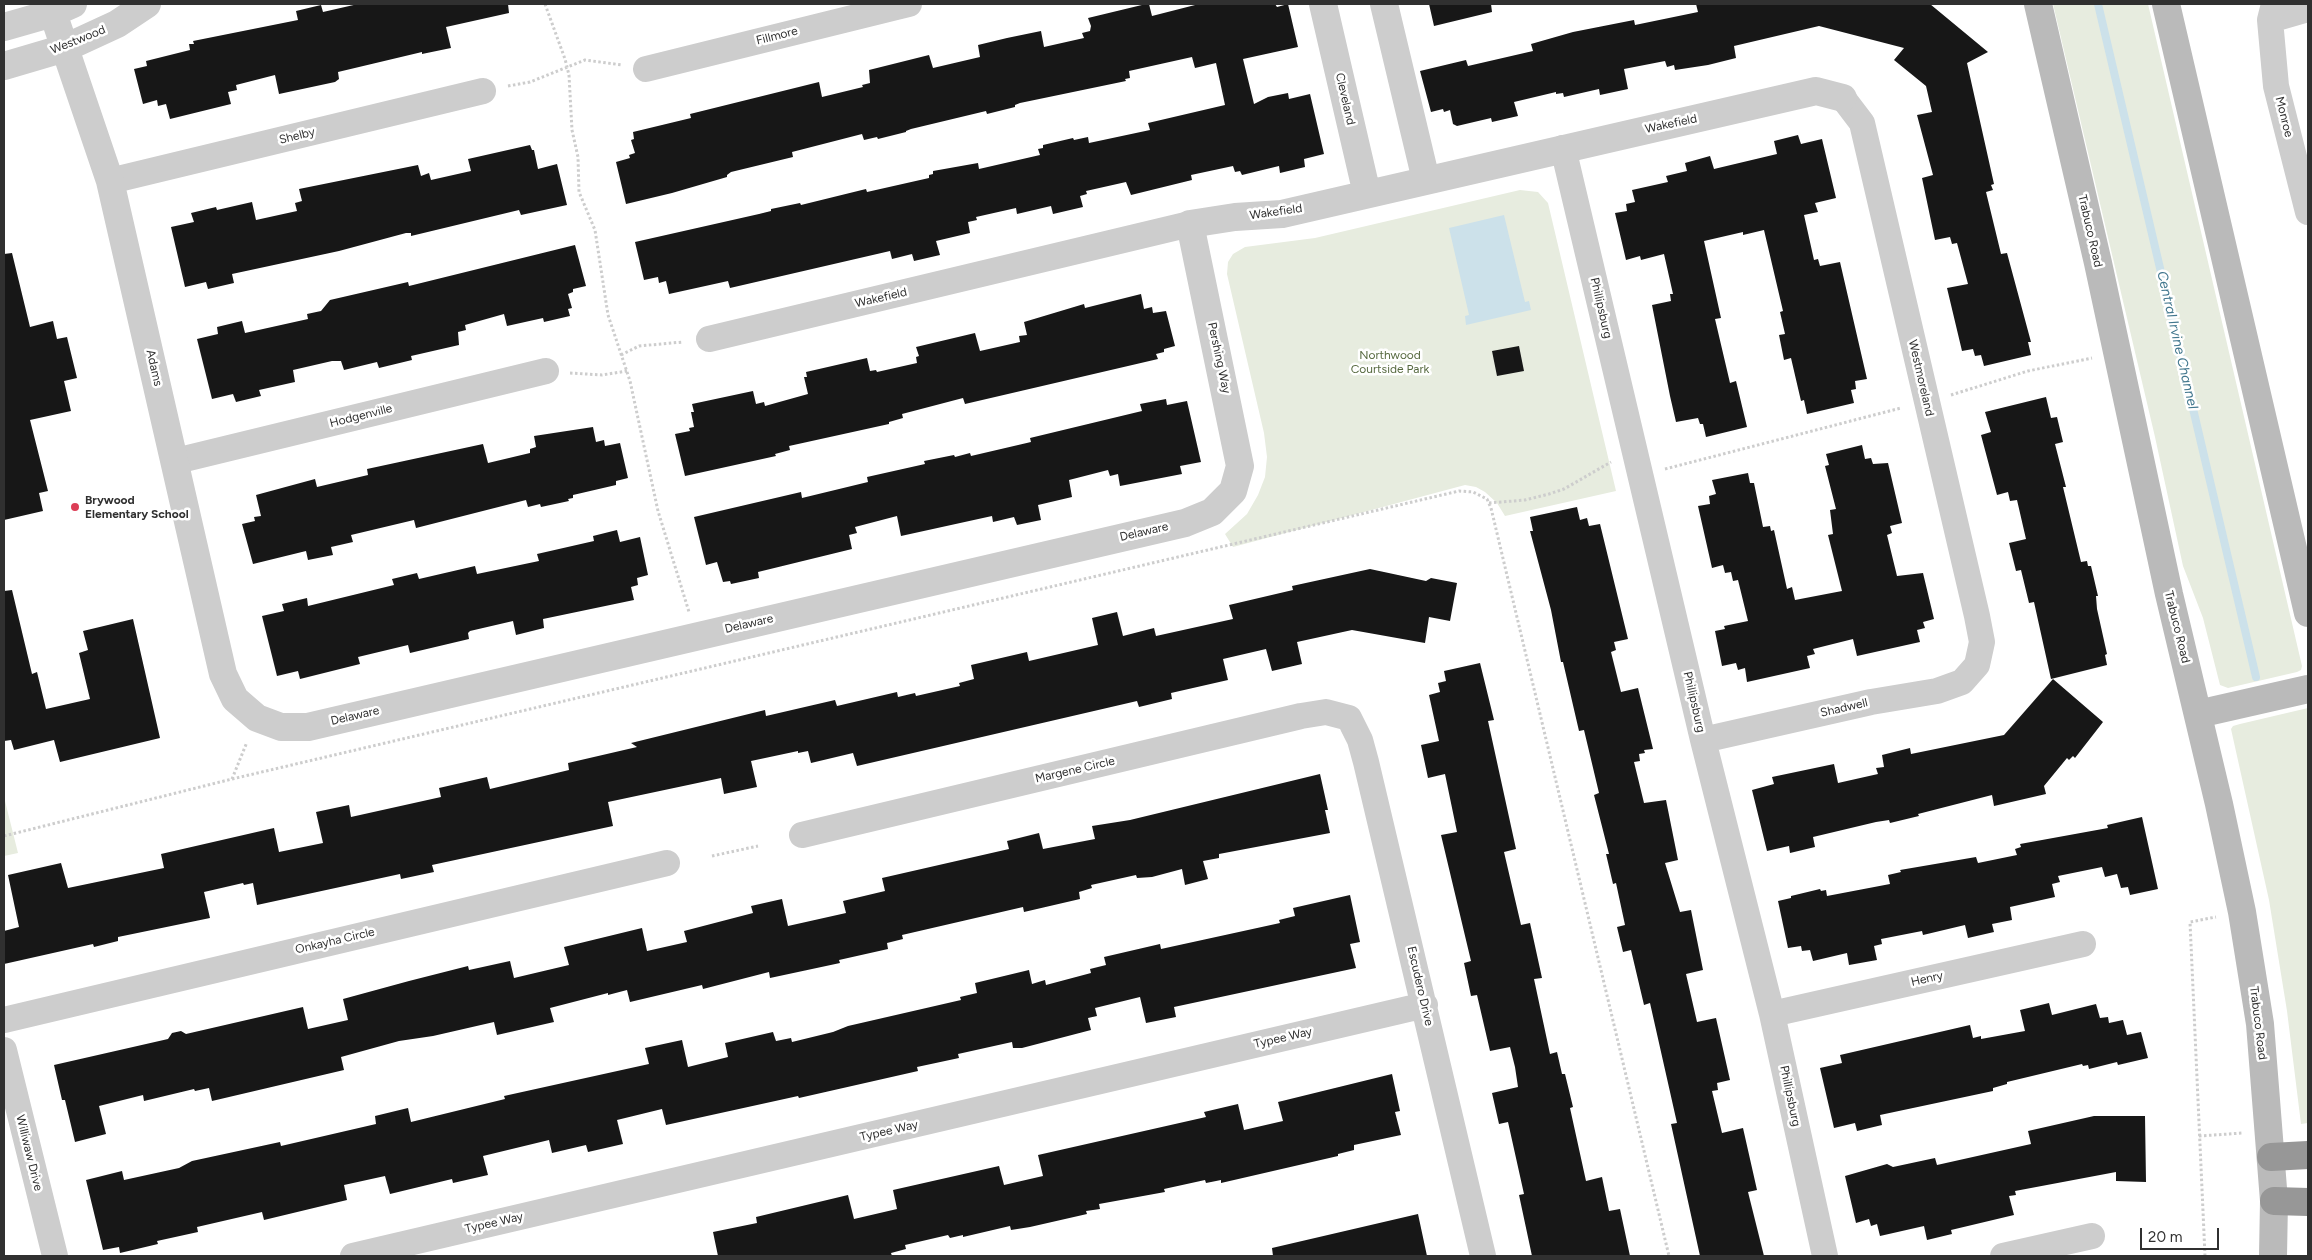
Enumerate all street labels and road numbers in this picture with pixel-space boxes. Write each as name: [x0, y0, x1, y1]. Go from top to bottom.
street label: Westwood: [48, 22, 108, 58]
street label: Fillmore: [755, 24, 799, 48]
street label: Cleveland: [1332, 72, 1358, 126]
street label: Monroe: [2272, 95, 2296, 139]
street label: Wakefield: [1644, 111, 1698, 137]
street label: Shelby: [278, 125, 316, 147]
street label: Trabuco Road: [2075, 193, 2105, 269]
street label: Wakefield: [1249, 201, 1303, 223]
street label: Phillipsburg: [1587, 276, 1615, 340]
street label: Wakefield: [854, 285, 908, 311]
street label: Pershing Way: [1204, 321, 1234, 395]
street label: Westmoreland: [1905, 338, 1937, 418]
street label: Adams: [143, 348, 165, 388]
street label: Hodgenville: [328, 401, 394, 431]
street label: Delaware: [1118, 519, 1170, 545]
street label: Trabuco Road: [2161, 589, 2193, 665]
street label: Delaware: [723, 611, 775, 637]
street label: Phillipsburg: [1680, 670, 1708, 734]
street label: Shadwell: [1819, 696, 1869, 720]
street label: Delaware: [329, 703, 381, 729]
street label: Margene Circle: [1034, 754, 1116, 786]
street label: Onkayha Circle: [294, 925, 376, 957]
street label: Escudero Drive: [1404, 945, 1436, 1027]
street label: Henry: [1909, 968, 1945, 990]
street label: Trabuco Road: [2246, 985, 2270, 1061]
street label: Typee Way: [1252, 1024, 1314, 1052]
street label: Phillipsburg: [1777, 1064, 1803, 1128]
street label: Williwaw Drive: [13, 1114, 45, 1192]
street label: Typee Way: [858, 1117, 920, 1145]
street label: Typee Way: [463, 1209, 525, 1237]

